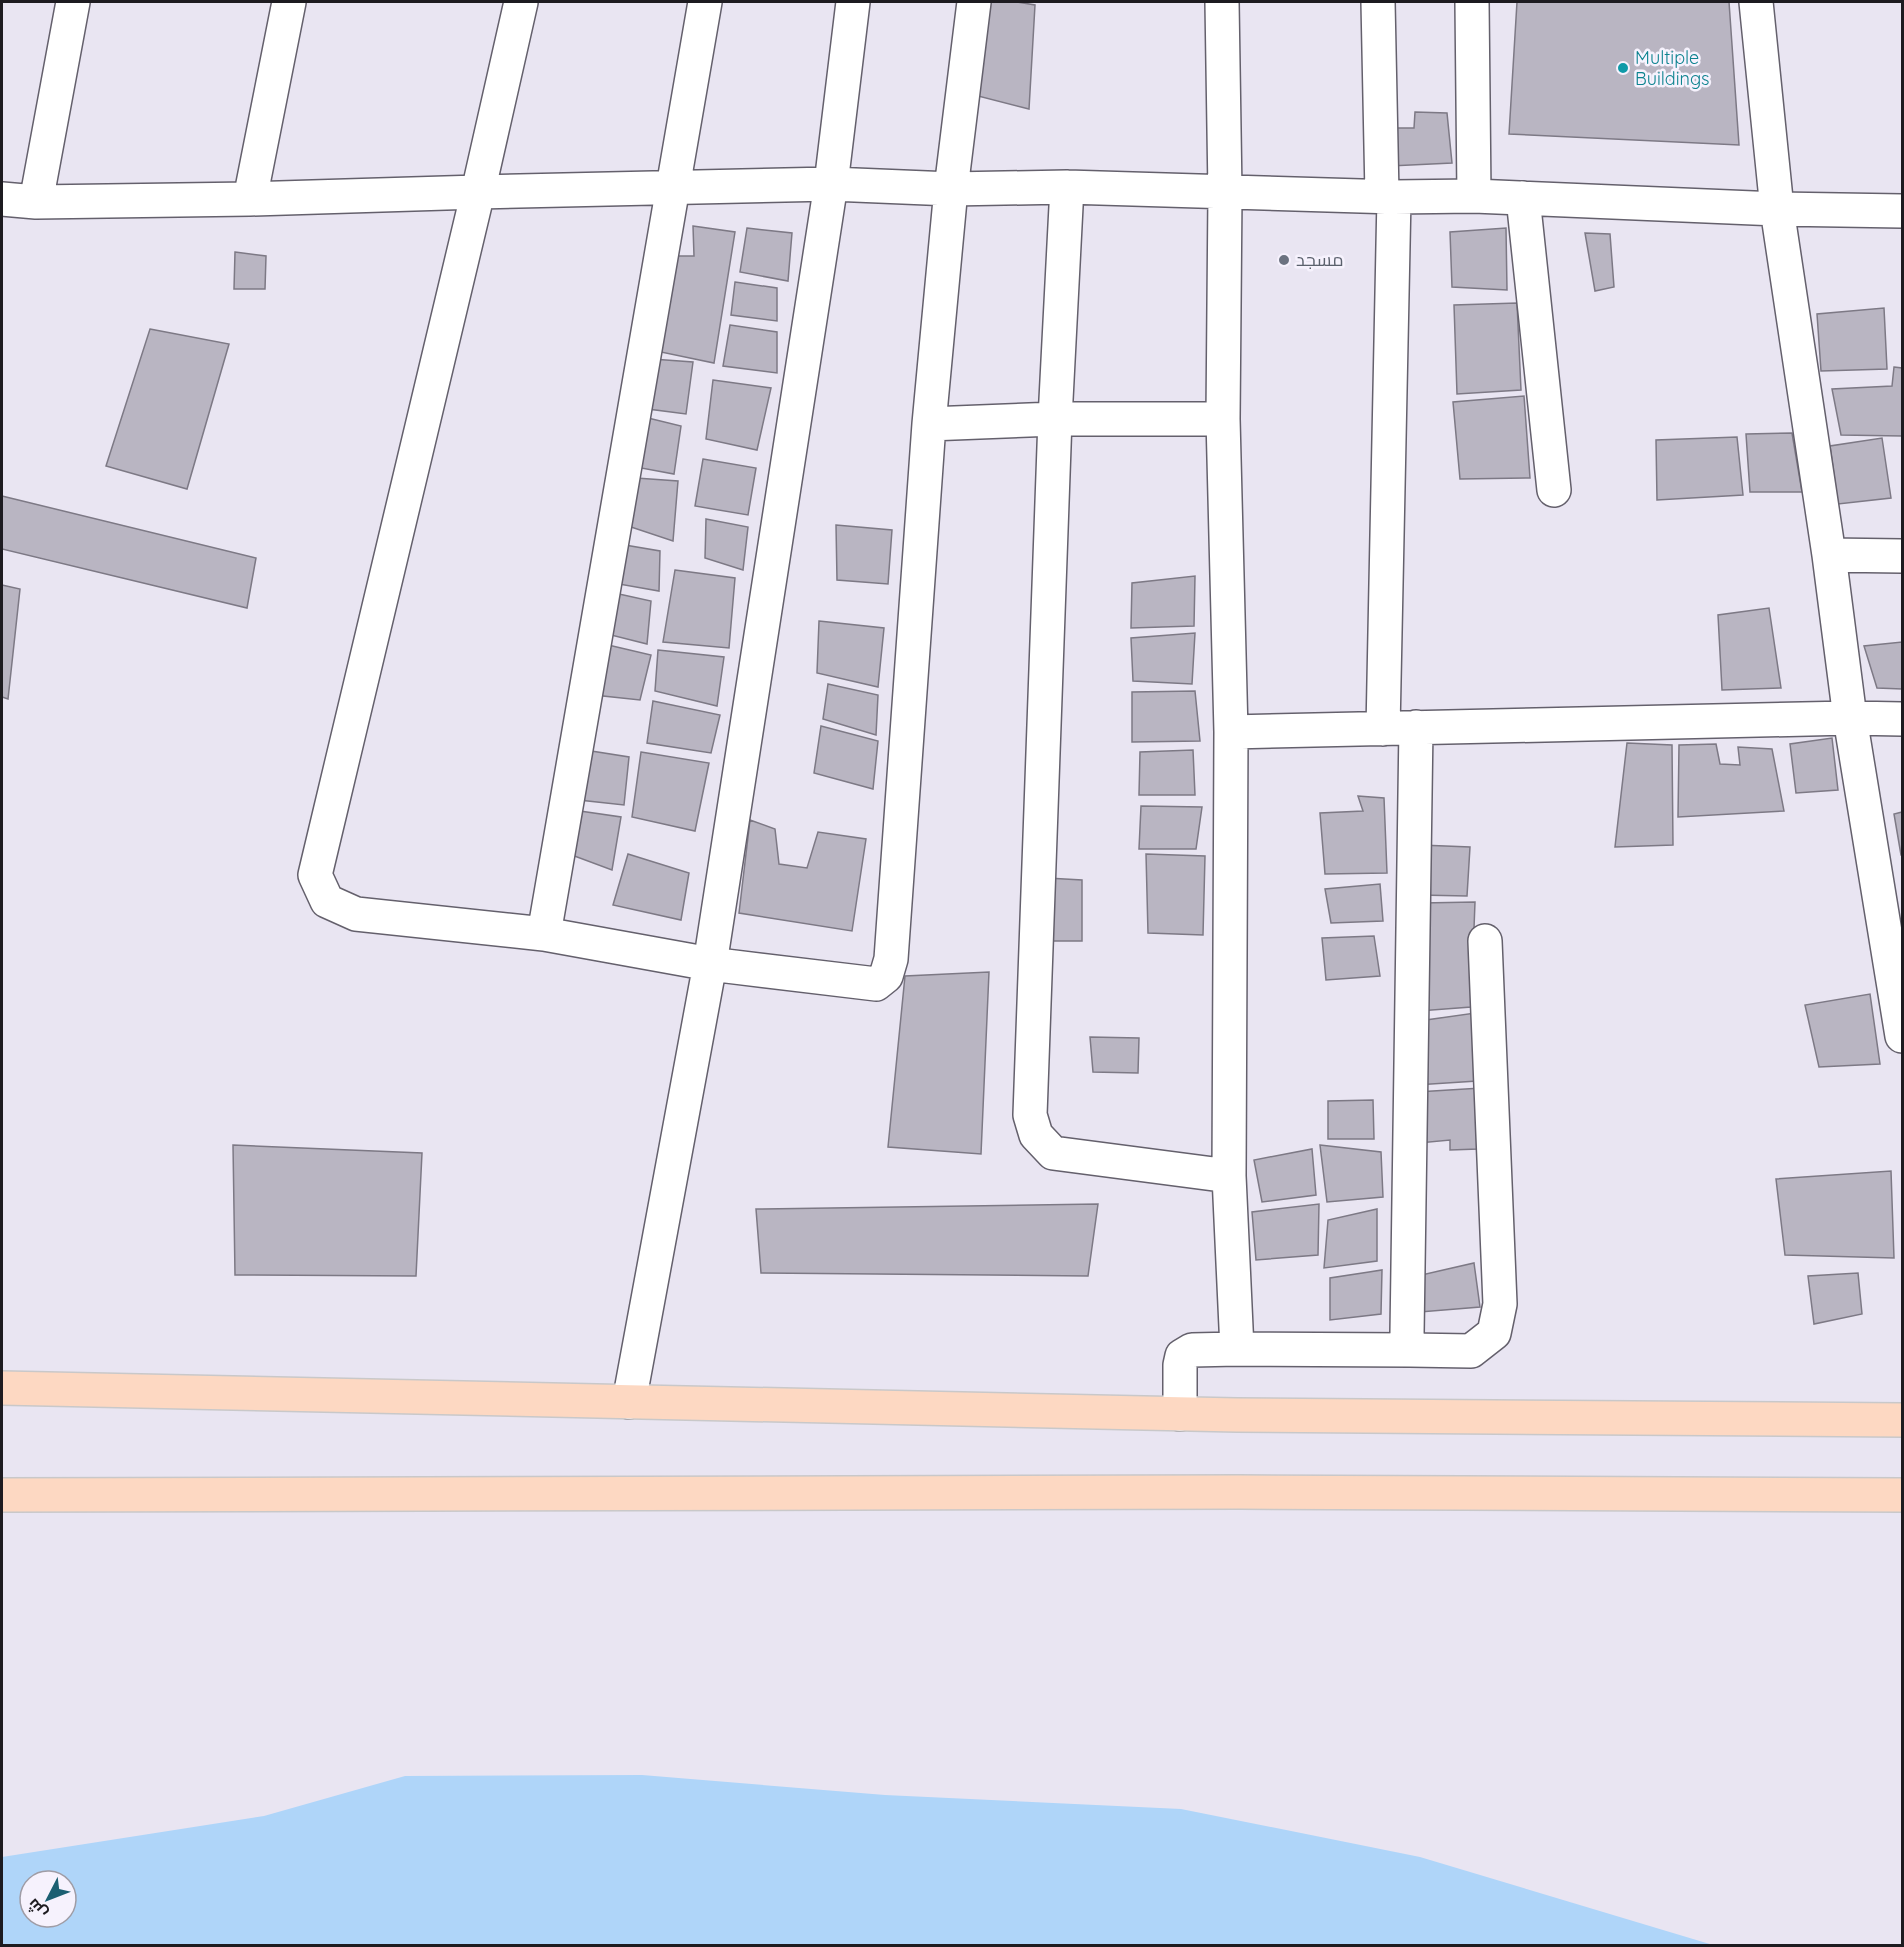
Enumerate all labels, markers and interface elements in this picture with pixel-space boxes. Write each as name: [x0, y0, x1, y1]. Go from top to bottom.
place label: Multiple Buildings: [1635, 46, 1709, 90]
marker: Multiple Buildings: [1616, 61, 1630, 75]
place label: مسجد: [1296, 248, 1344, 271]
marker: مسجد: [1277, 253, 1291, 267]
north arrow: [18, 1869, 78, 1929]
text: ش: [23, 1895, 51, 1923]

